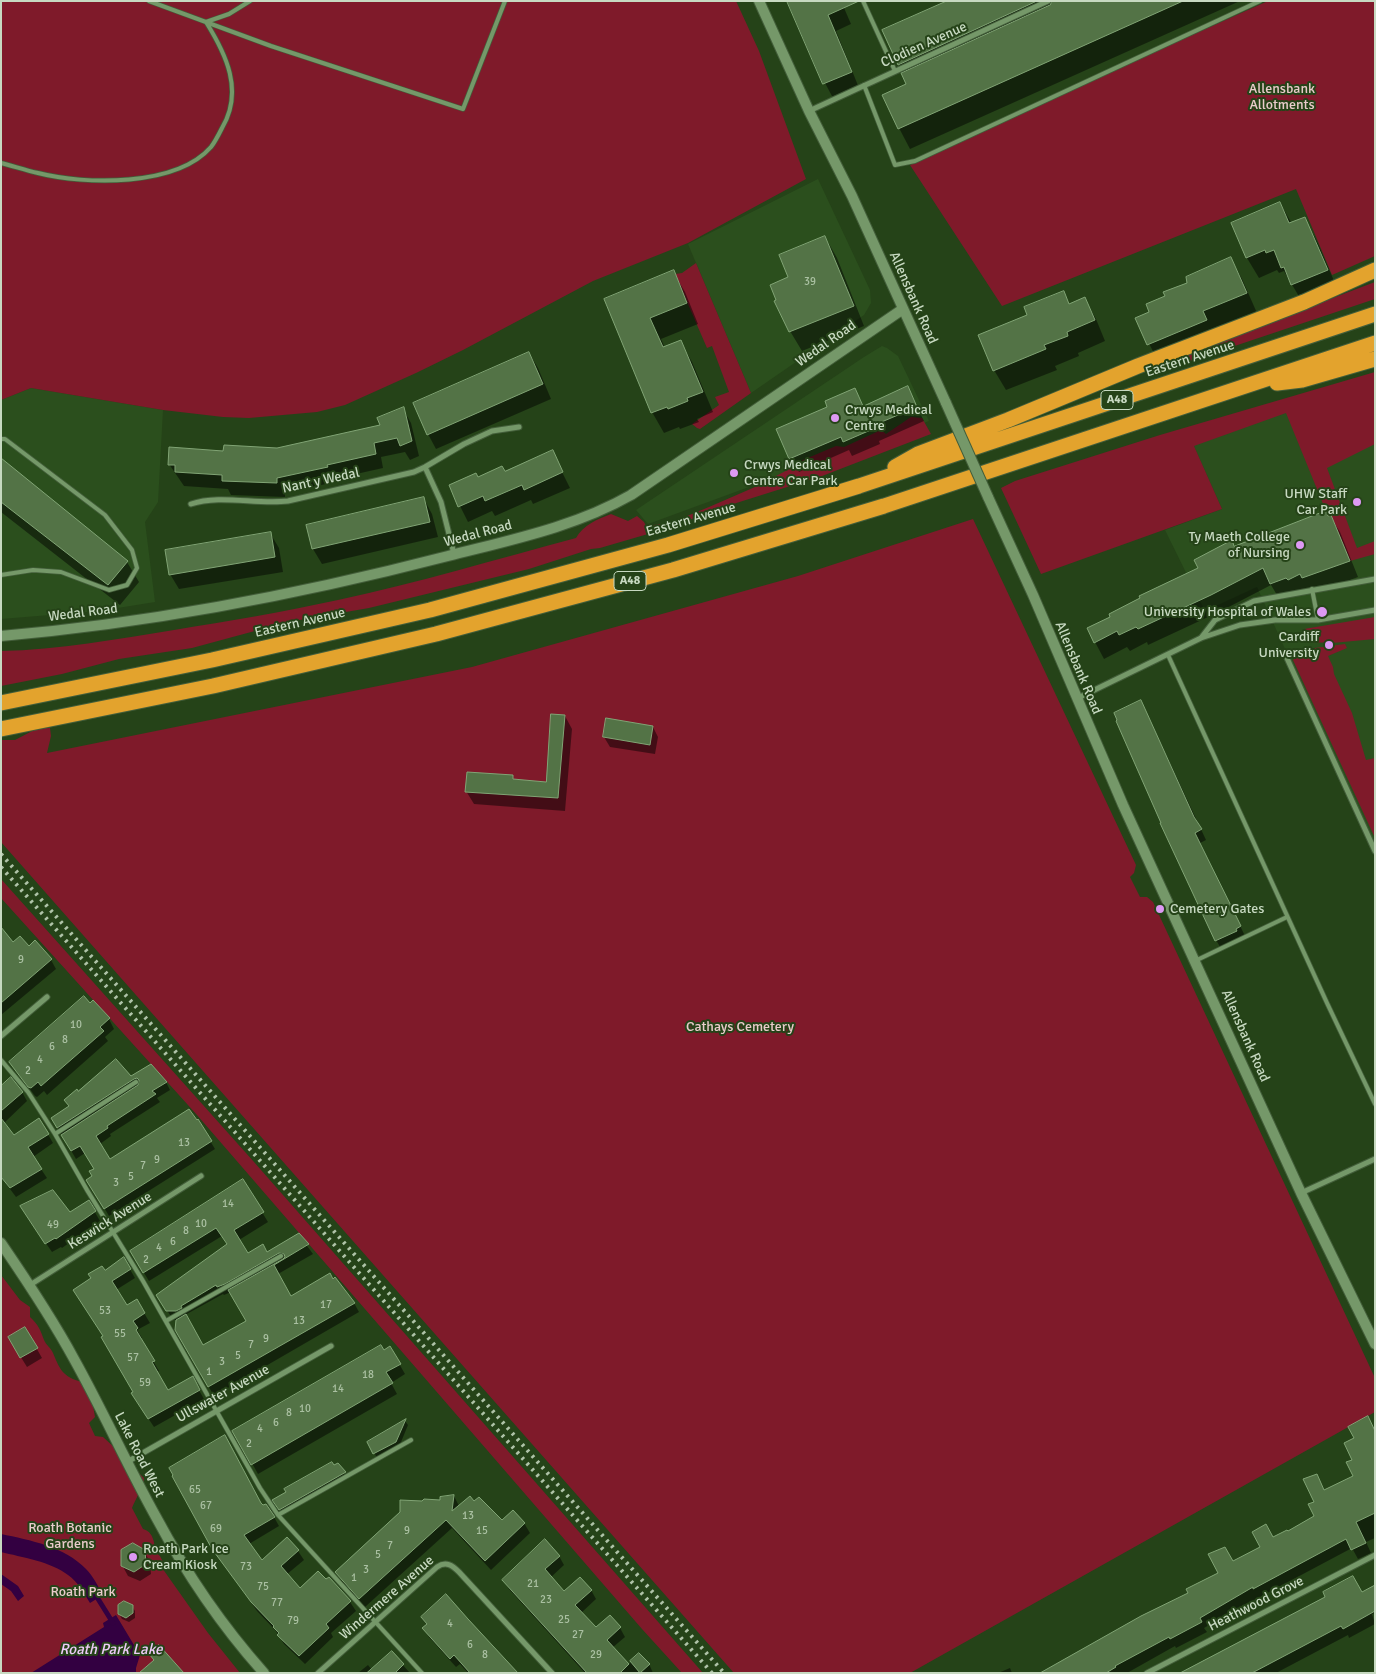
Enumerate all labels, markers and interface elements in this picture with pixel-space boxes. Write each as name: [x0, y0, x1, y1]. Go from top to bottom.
street label: Clodien Avenue: [878, 19, 970, 71]
park label: Allensbank Allotments: [1249, 81, 1315, 114]
street label: Allensbank Road: [885, 249, 941, 347]
house number: 39: [804, 275, 816, 289]
street label: Wedal Road: [793, 317, 859, 371]
street label: Eastern Avenue: [1143, 337, 1237, 381]
road number: A48: [1101, 390, 1133, 410]
place label: Crwys Medical Centre: [845, 402, 932, 434]
marker: Crwys Medical Centre: [829, 412, 841, 424]
place label: Crwys Medical Centre Car Park: [744, 457, 837, 490]
street label: Nant y Wedal: [281, 465, 361, 497]
marker: Crwys Medical Centre Car Park: [728, 467, 740, 479]
place label: UHW Staff Car Park: [1284, 486, 1347, 518]
marker: UHW Staff Car Park: [1351, 496, 1363, 508]
street label: Eastern Avenue: [644, 499, 738, 541]
street label: Wedal Road: [442, 517, 514, 551]
place label: Ty Maeth College of Nursing: [1189, 529, 1290, 562]
marker: Ty Maeth College of Nursing: [1294, 539, 1306, 551]
road number: A48: [614, 572, 646, 590]
street label: Wedal Road: [47, 600, 119, 626]
street label: Eastern Avenue: [253, 604, 347, 642]
place label: University Hospital of Wales: [1144, 604, 1311, 620]
marker: University Hospital of Wales: [1315, 605, 1329, 619]
street label: Allensbank Road: [1051, 619, 1105, 717]
place label: Cardiff University: [1259, 629, 1319, 662]
marker: Cardiff University: [1323, 639, 1335, 651]
place label: Cemetery Gates: [1170, 901, 1264, 917]
marker: Cemetery Gates: [1154, 903, 1166, 915]
house number: 9: [18, 953, 24, 967]
street label: Allensbank Road: [1217, 987, 1273, 1085]
house number: 10: [70, 1018, 82, 1032]
park label: Cathays Cemetery: [686, 1019, 794, 1035]
house number: 8: [62, 1033, 68, 1047]
house number: 6: [49, 1040, 55, 1054]
house number: 4: [37, 1053, 43, 1067]
house number: 2: [25, 1064, 31, 1078]
house number: 13: [178, 1136, 190, 1150]
house number: 9: [154, 1153, 160, 1167]
house number: 7: [140, 1159, 146, 1173]
house number: 5: [128, 1170, 134, 1184]
house number: 3: [113, 1176, 119, 1190]
street label: Keswick Avenue: [65, 1188, 155, 1254]
house number: 14: [222, 1197, 234, 1211]
house number: 10: [195, 1217, 207, 1231]
house number: 49: [47, 1218, 59, 1232]
house number: 8: [183, 1224, 189, 1238]
house number: 6: [170, 1235, 176, 1249]
house number: 4: [156, 1241, 162, 1255]
house number: 2: [143, 1253, 149, 1267]
house number: 17: [320, 1298, 332, 1312]
house number: 53: [99, 1304, 111, 1318]
house number: 13: [293, 1314, 305, 1328]
house number: 55: [114, 1327, 126, 1341]
house number: 9: [263, 1332, 269, 1346]
house number: 7: [248, 1338, 254, 1352]
house number: 5: [235, 1349, 241, 1363]
house number: 57: [127, 1351, 139, 1365]
house number: 3: [219, 1355, 225, 1369]
street label: Ullswater Avenue: [173, 1361, 273, 1427]
house number: 1: [206, 1365, 212, 1379]
house number: 18: [362, 1368, 374, 1382]
house number: 59: [139, 1376, 151, 1390]
house number: 14: [332, 1382, 344, 1396]
house number: 10: [299, 1402, 311, 1416]
house number: 8: [286, 1406, 292, 1420]
street label: Lake Road West: [110, 1410, 168, 1500]
house number: 6: [273, 1416, 279, 1430]
house number: 4: [257, 1422, 263, 1436]
house number: 2: [246, 1437, 252, 1451]
house number: 65: [189, 1483, 201, 1497]
house number: 67: [200, 1499, 212, 1513]
house number: 13: [462, 1509, 474, 1523]
park label: Roath Botanic Gardens: [28, 1520, 112, 1552]
house number: 69: [210, 1522, 222, 1536]
house number: 9: [404, 1524, 410, 1538]
house number: 15: [476, 1524, 488, 1538]
house number: 7: [387, 1539, 393, 1553]
place label: Roath Park Ice Cream Kiosk: [143, 1541, 229, 1574]
house number: 5: [375, 1548, 381, 1562]
marker: Roath Park Ice Cream Kiosk: [127, 1551, 139, 1563]
street label: Windermere Avenue: [336, 1552, 438, 1644]
house number: 73: [240, 1560, 252, 1574]
house number: 3: [363, 1563, 369, 1577]
house number: 1: [351, 1571, 357, 1585]
street label: Heathwood Grove: [1205, 1573, 1307, 1635]
house number: 21: [527, 1577, 539, 1591]
house number: 75: [257, 1580, 269, 1594]
park label: Roath Park: [51, 1584, 115, 1600]
house number: 23: [540, 1593, 552, 1607]
house number: 77: [271, 1596, 283, 1610]
house number: 25: [558, 1613, 570, 1627]
house number: 79: [287, 1614, 299, 1628]
house number: 4: [447, 1617, 453, 1631]
house number: 27: [572, 1628, 584, 1642]
house number: 6: [467, 1638, 473, 1652]
water label: Roath Park Lake: [60, 1641, 162, 1659]
house number: 8: [482, 1648, 488, 1662]
house number: 29: [590, 1648, 602, 1662]

